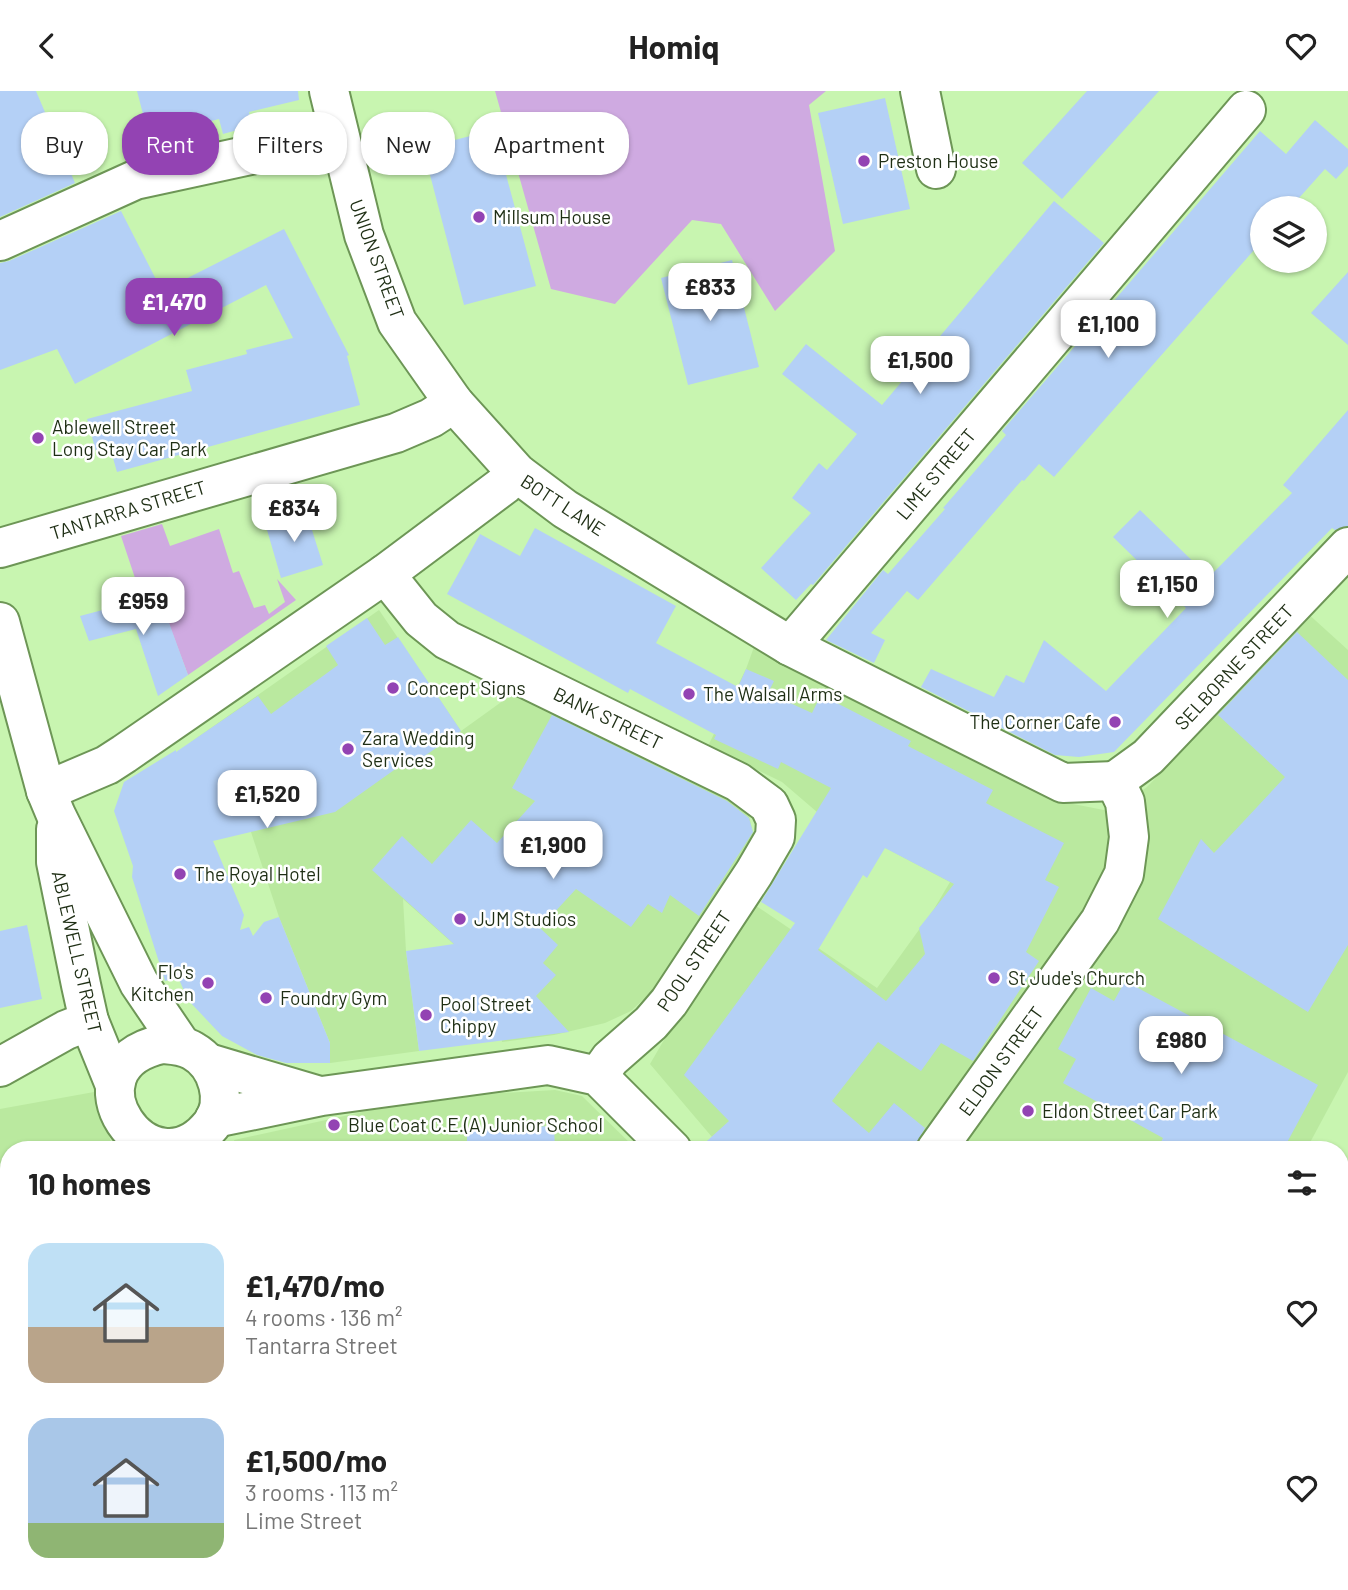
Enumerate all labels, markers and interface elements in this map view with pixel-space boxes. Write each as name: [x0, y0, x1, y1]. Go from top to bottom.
icon: back: [28, 27, 66, 65]
text: Homiq: [629, 27, 719, 65]
icon: heart: [1282, 27, 1320, 65]
chip: Buy: [21, 112, 108, 175]
chip: Rent: [122, 112, 219, 175]
chip: Filters: [233, 112, 347, 175]
chip: New: [361, 112, 455, 175]
chip: Apartment: [469, 112, 629, 175]
place label: Preston House: [878, 149, 998, 172]
marker: Preston House: [856, 153, 872, 169]
street label: UNION STREET: [345, 196, 410, 322]
map controls: [1250, 196, 1327, 273]
button: layers: [1250, 196, 1327, 273]
place label: Millsum House: [493, 205, 611, 228]
marker: Millsum House: [471, 209, 487, 225]
pin: £833: [669, 264, 751, 323]
text: £833: [684, 272, 736, 300]
pin: £1,470: [117, 279, 231, 338]
text: £1,470: [141, 287, 207, 315]
pin: £1,100: [1051, 301, 1165, 360]
text: £1,100: [1077, 309, 1139, 337]
pin: £1,500: [863, 337, 977, 396]
text: £1,500: [887, 345, 953, 373]
place label: Ablewell Street Long Stay Car Park: [52, 415, 207, 460]
street label: LIME STREET: [891, 424, 980, 524]
marker: Ablewell Street Long Stay Car Park: [30, 430, 46, 446]
street label: BOTT LANE: [517, 469, 610, 540]
street label: TANTARRA STREET: [47, 475, 209, 544]
pin: £834: [253, 484, 335, 544]
text: £834: [268, 493, 320, 521]
pin: £1,150: [1110, 561, 1224, 620]
text: £1,150: [1136, 569, 1198, 597]
pin: £959: [102, 577, 184, 637]
text: £959: [118, 586, 168, 614]
street label: SELBORNE STREET: [1169, 599, 1298, 734]
place label: Concept Signs: [407, 676, 526, 699]
marker: Concept Signs: [385, 680, 401, 696]
street label: BANK STREET: [550, 681, 666, 754]
place label: The Walsall Arms: [703, 682, 842, 705]
marker: The Walsall Arms: [681, 686, 697, 702]
place label: The Corner Cafe: [969, 710, 1101, 733]
marker: The Corner Cafe: [1107, 714, 1123, 730]
place label: Zara Wedding Services: [362, 726, 474, 771]
marker: Zara Wedding Services: [340, 741, 356, 757]
pin: £1,520: [210, 771, 324, 830]
text: £1,520: [234, 779, 300, 807]
pin: £1,900: [496, 821, 610, 881]
text: £1,900: [520, 830, 586, 858]
place label: The Royal Hotel: [194, 862, 321, 885]
marker: The Royal Hotel: [172, 866, 188, 882]
street label: ABLEWELL STREET: [48, 868, 107, 1035]
street label: POOL STREET: [652, 906, 736, 1015]
place label: JJM Studios: [474, 907, 576, 930]
marker: JJM Studios: [452, 911, 468, 927]
place label: Flo's Kitchen: [131, 960, 194, 1005]
place label: St Jude's Church: [1008, 966, 1145, 989]
marker: St Jude's Church: [986, 970, 1002, 986]
marker: Flo's Kitchen: [200, 975, 216, 991]
place label: Foundry Gym: [280, 986, 387, 1009]
marker: Foundry Gym: [258, 990, 274, 1006]
place label: Pool Street Chippy: [440, 992, 532, 1037]
street label: ELDON STREET: [953, 1002, 1048, 1120]
marker: Pool Street Chippy: [418, 1007, 434, 1023]
pin: £980: [1140, 1017, 1222, 1076]
text: £980: [1155, 1025, 1207, 1053]
place label: Eldon Street Car Park: [1042, 1099, 1217, 1122]
marker: Eldon Street Car Park: [1020, 1103, 1036, 1119]
place label: Blue Coat C.E.(A) Junior School: [348, 1113, 603, 1136]
marker: Blue Coat C.E.(A) Junior School: [326, 1117, 342, 1133]
icon: filters: [1283, 1164, 1321, 1202]
text: 10 homes: [28, 1165, 151, 1201]
text: £1,470/mo: [245, 1267, 385, 1303]
icon: home: [84, 1271, 168, 1355]
icon: heart: [1283, 1294, 1321, 1332]
text: 4 rooms · 136 m²: [245, 1303, 403, 1331]
text: Tantarra Street: [245, 1331, 398, 1359]
text: £1,500/mo: [245, 1442, 387, 1478]
icon: home: [84, 1446, 168, 1530]
icon: heart: [1283, 1469, 1321, 1507]
text: 3 rooms · 113 m²: [245, 1478, 398, 1506]
text: Lime Street: [245, 1506, 362, 1534]

